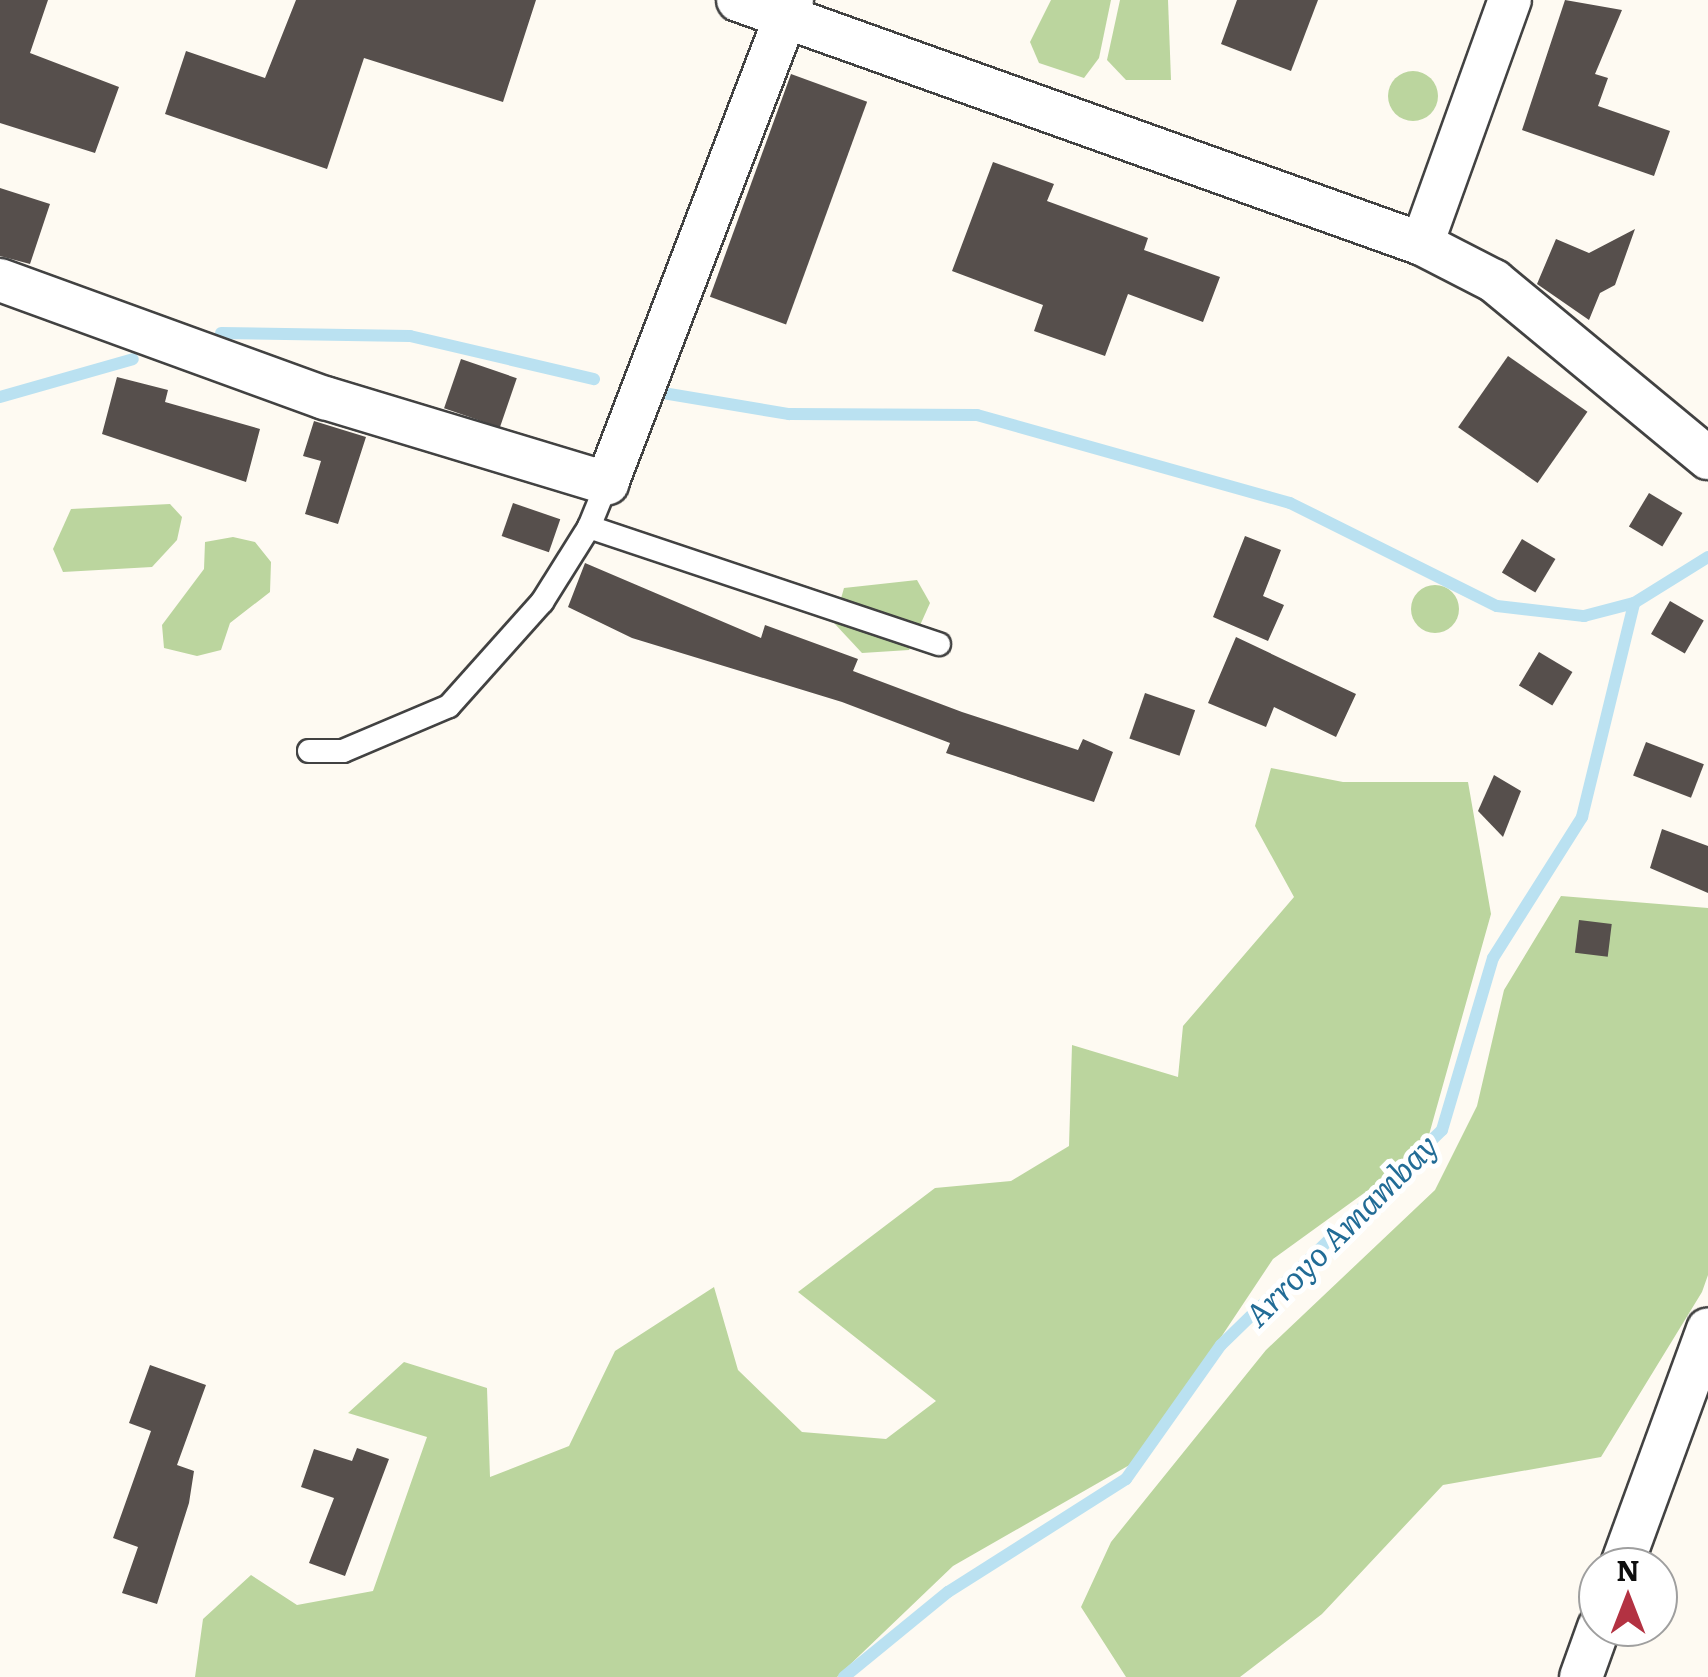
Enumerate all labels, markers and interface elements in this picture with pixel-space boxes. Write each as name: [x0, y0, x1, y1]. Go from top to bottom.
water label: Arroyo Amambay: [1236, 1125, 1444, 1333]
north arrow: [1578, 1547, 1678, 1647]
text: N: [1616, 1548, 1640, 1590]

